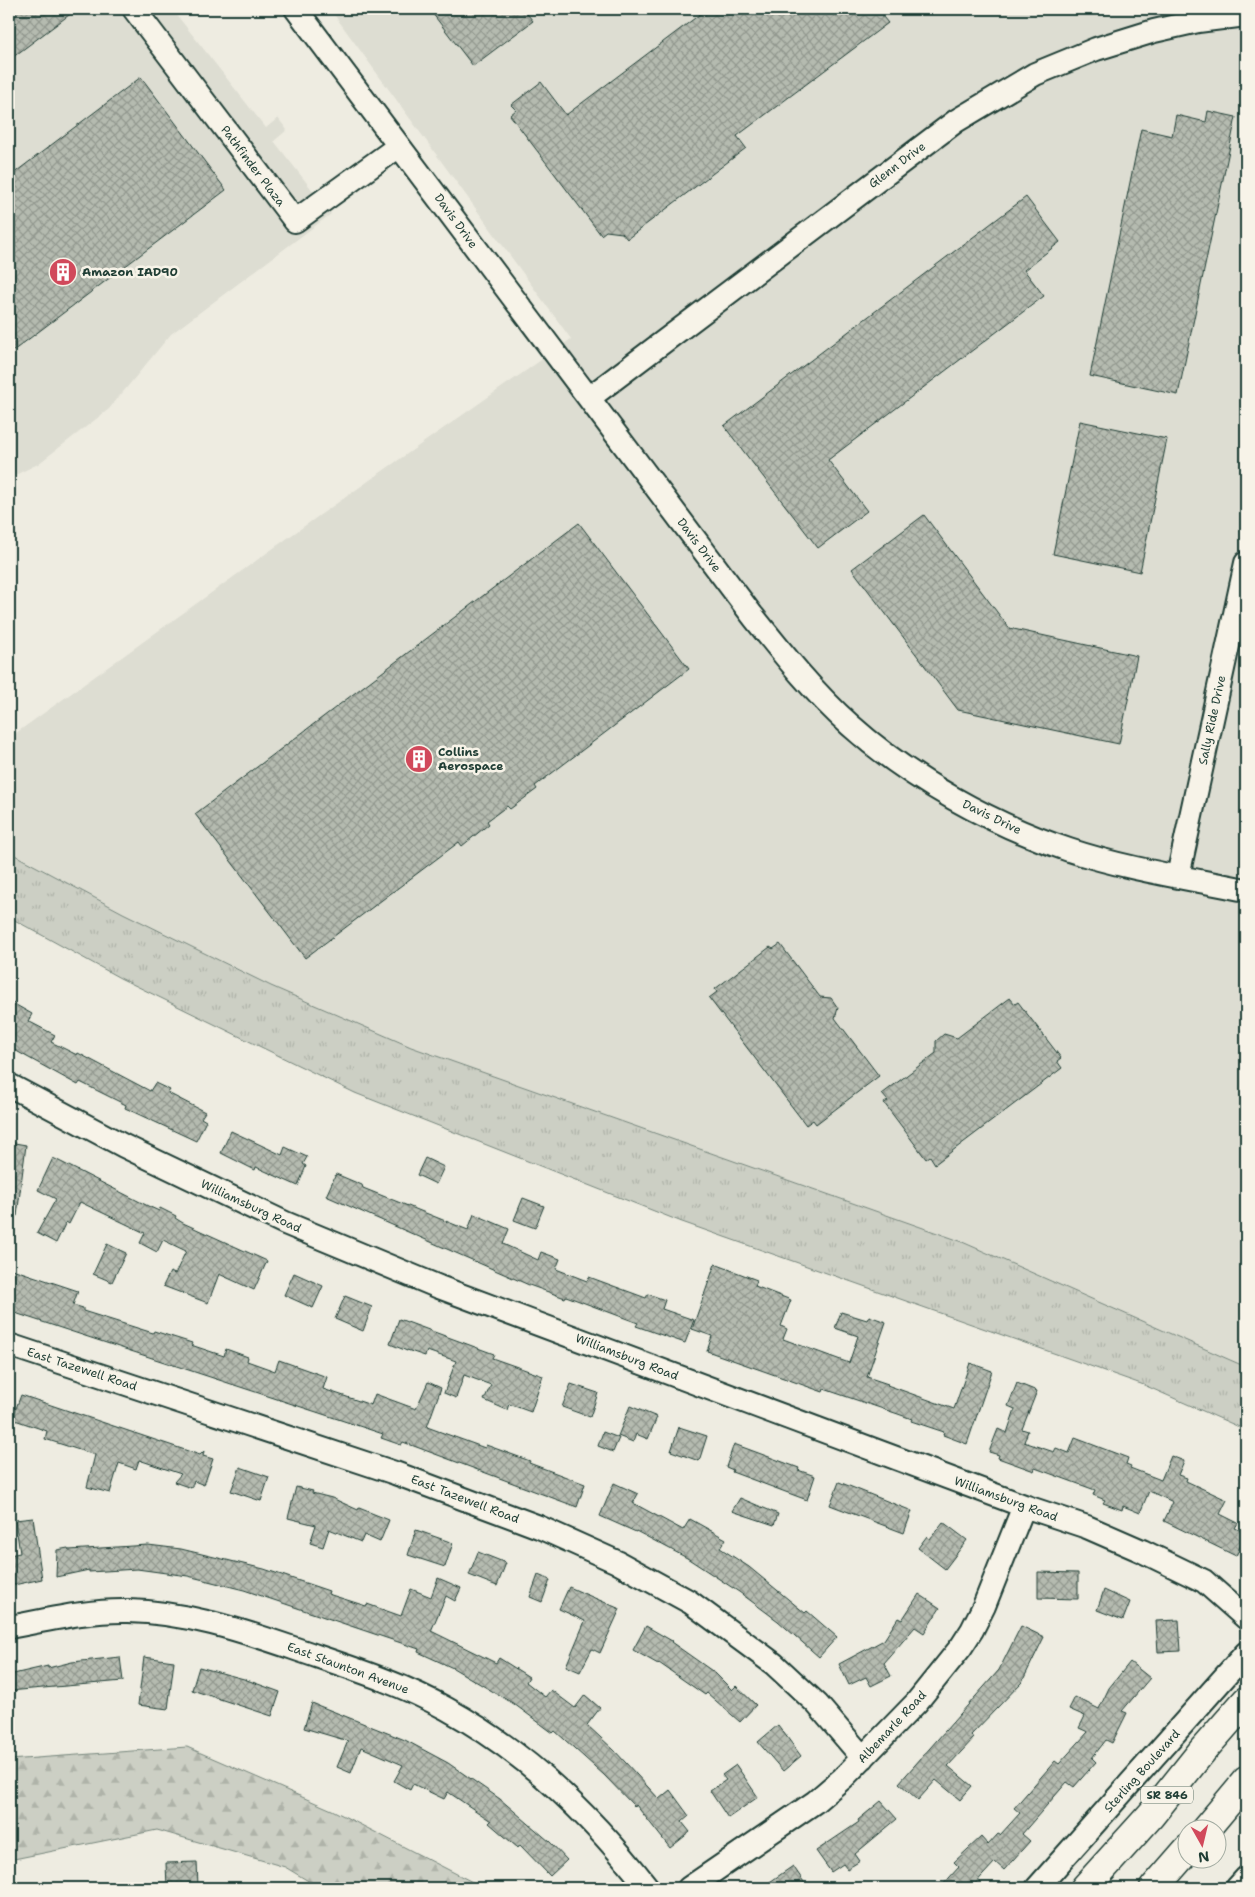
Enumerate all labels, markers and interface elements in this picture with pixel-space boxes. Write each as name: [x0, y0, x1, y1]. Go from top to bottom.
street label: Pathfinder Plaza: [217, 122, 289, 210]
street label: Glenn Drive: [865, 138, 929, 192]
street label: Davis Drive: [431, 191, 481, 252]
building icon: Amazon IAD90: [48, 257, 78, 287]
place label: Amazon IAD90: [82, 264, 178, 280]
street label: Davis Drive: [673, 515, 725, 575]
street label: Sally Ride Drive: [1195, 674, 1229, 766]
building icon: Collins Aerospace: [404, 744, 434, 774]
place label: Collins Aerospace: [438, 744, 504, 774]
street label: Davis Drive: [960, 796, 1024, 838]
street label: Williamsburg Road: [198, 1176, 304, 1236]
street label: Williamsburg Road: [573, 1330, 681, 1384]
street label: East Tazewell Road: [25, 1344, 140, 1394]
street label: East Tazewell Road: [408, 1471, 522, 1527]
street label: Williamsburg Road: [952, 1473, 1060, 1525]
street label: East Staunton Avenue: [285, 1638, 411, 1698]
street label: Albemarle Road: [854, 1687, 930, 1767]
street label: Sterling Boulevard: [1100, 1726, 1184, 1816]
road number: SR 846: [1141, 1786, 1193, 1804]
north arrow: [1178, 1820, 1228, 1870]
text: N: [1197, 1847, 1211, 1867]

